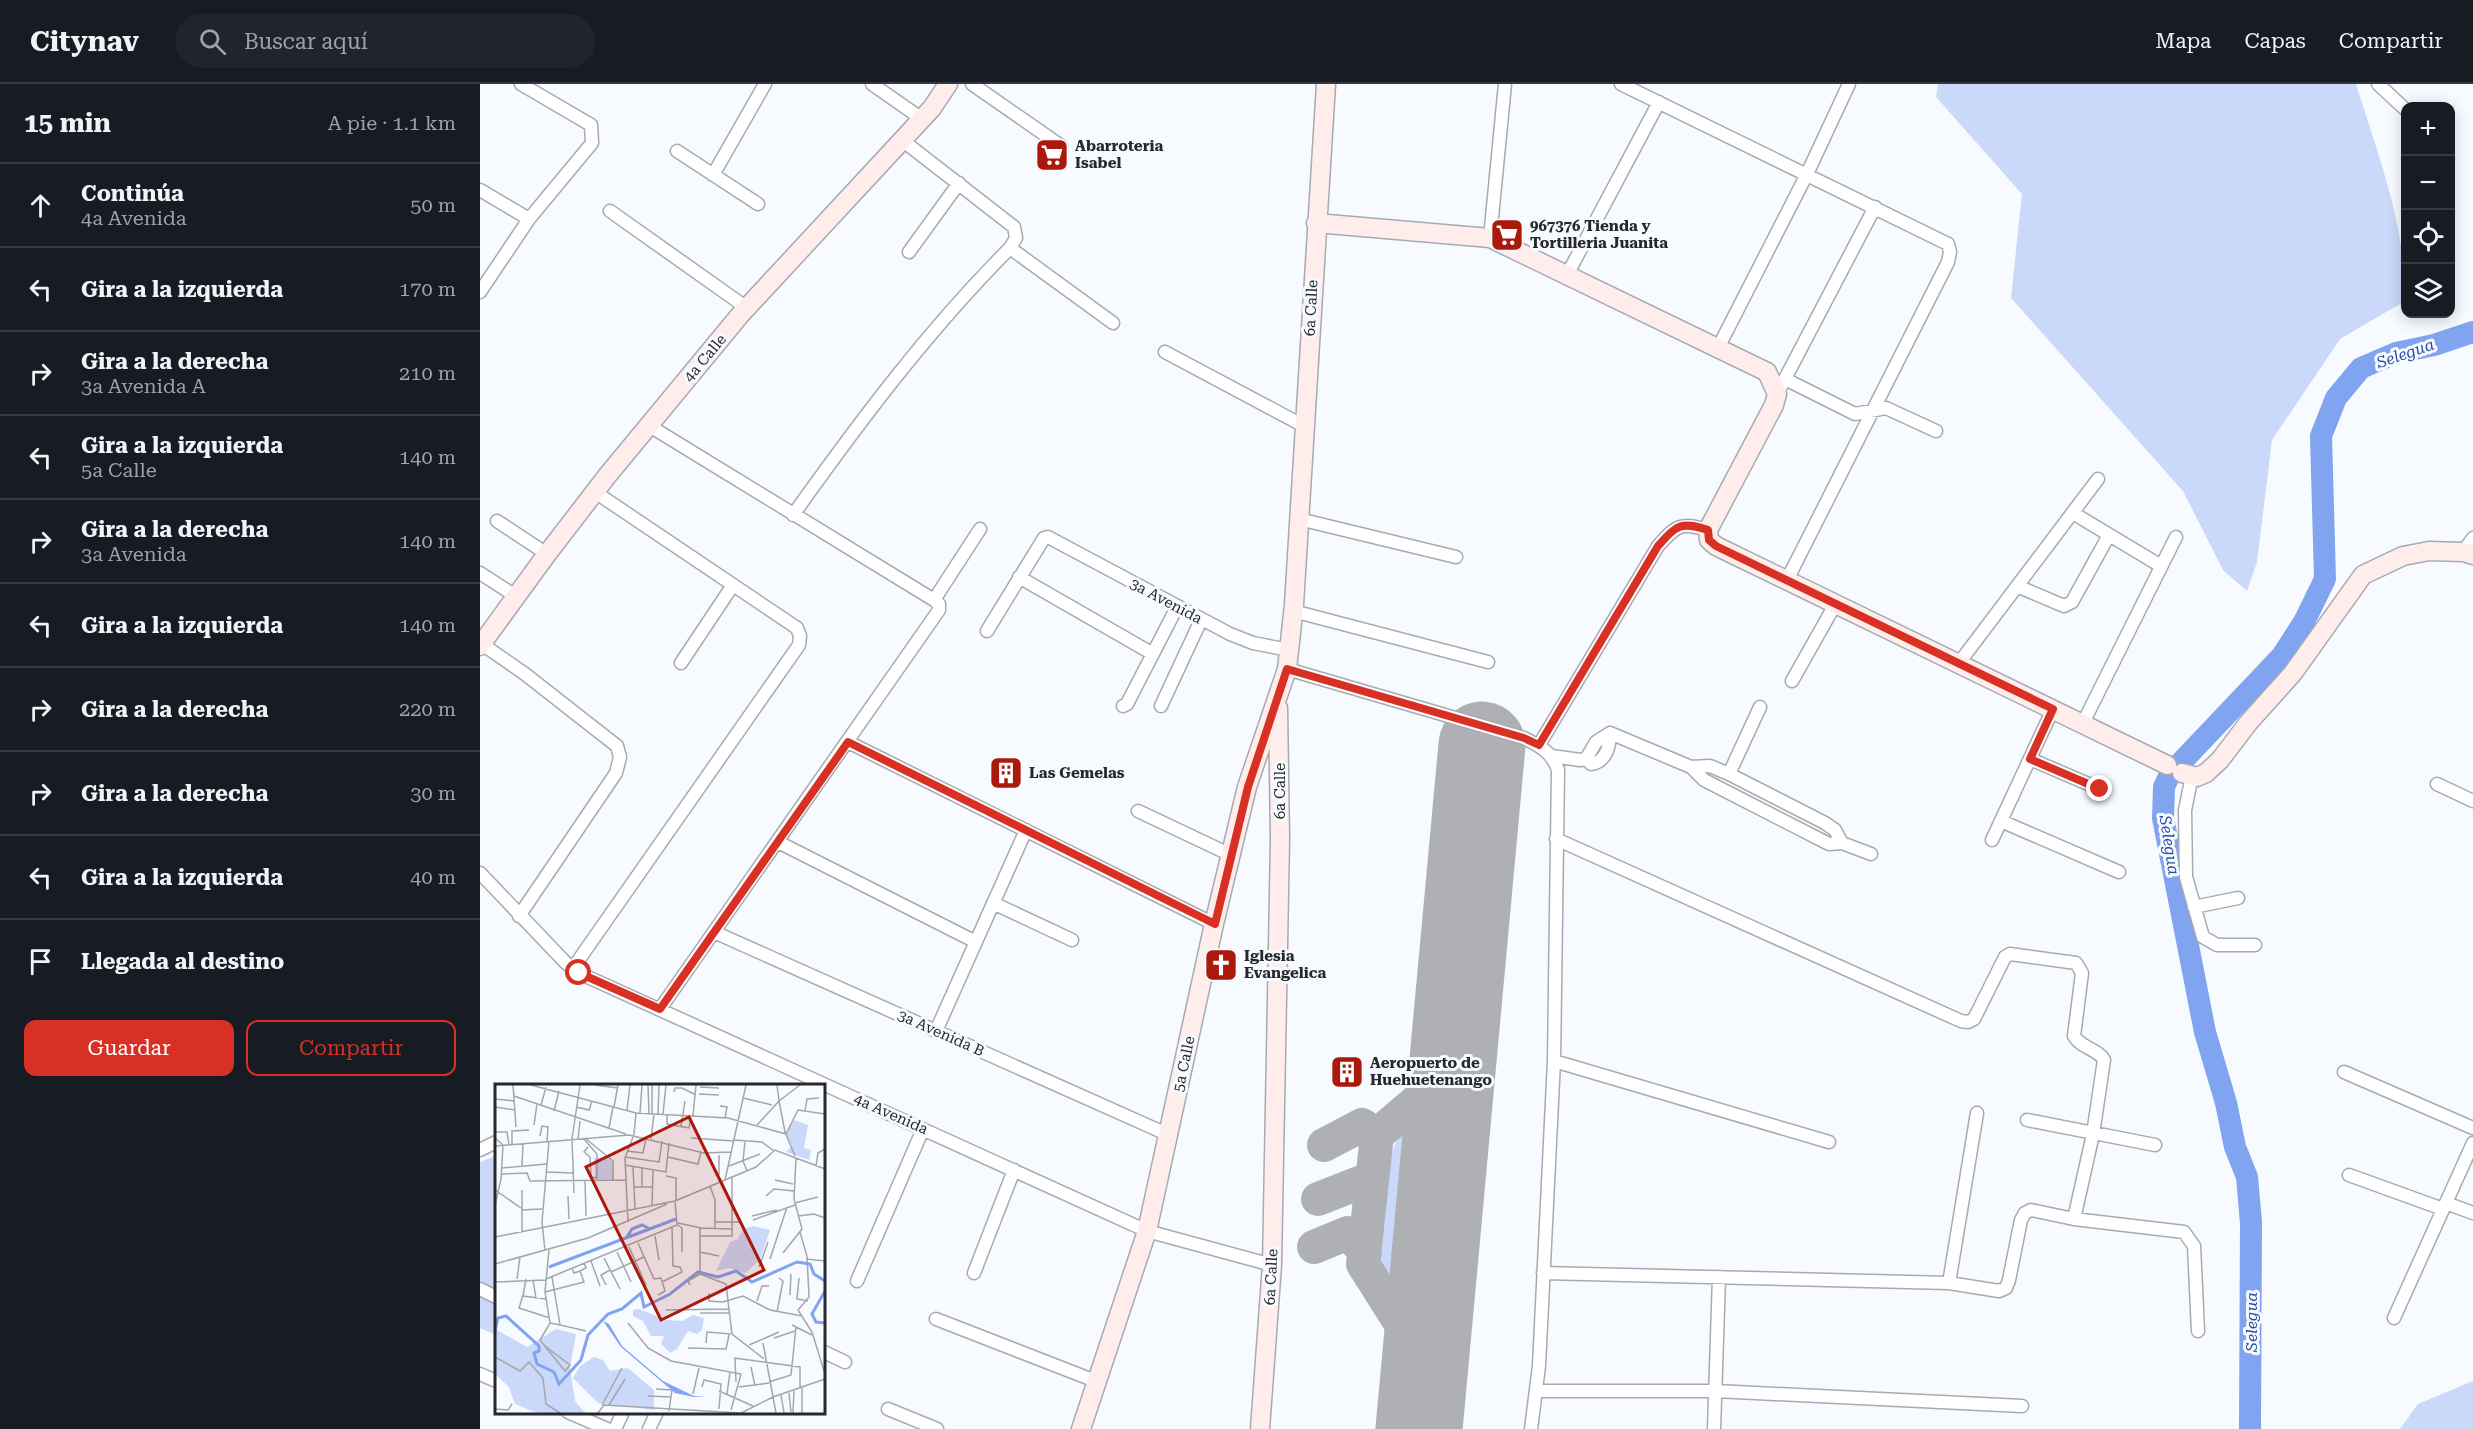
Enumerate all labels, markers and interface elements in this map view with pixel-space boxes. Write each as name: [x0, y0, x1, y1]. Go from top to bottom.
search box: [175, 14, 595, 68]
text: Citynav: [30, 25, 139, 58]
icon: search: [196, 25, 229, 58]
text: Buscar aquí: [244, 29, 368, 54]
text: Mapa: [2155, 29, 2211, 53]
text: Capas: [2244, 29, 2306, 53]
text: Compartir: [2339, 29, 2443, 53]
map controls: [2401, 102, 2455, 318]
button: +: [2401, 102, 2455, 156]
text: 15 min: [24, 108, 111, 138]
text: A pie · 1.1 km: [328, 111, 456, 135]
supermarket icon: Abarroteria Isabel: [1034, 137, 1070, 173]
place label: Abarroteria Isabel: [1075, 137, 1163, 172]
button: −: [2401, 156, 2455, 210]
text: Continúa: [81, 181, 184, 206]
icon: ahead: [24, 189, 57, 222]
text: 50 m: [410, 193, 456, 217]
text: 4a Avenida: [81, 206, 187, 230]
button: locate: [2401, 210, 2455, 264]
supermarket icon: 967376 Tienda y Tortilleria Juanita: [1489, 217, 1525, 253]
place label: 967376 Tienda y Tortilleria Juanita: [1530, 217, 1668, 252]
button: layers: [2401, 264, 2455, 318]
icon: left: [24, 273, 57, 306]
text: Gira a la izquierda: [81, 277, 283, 302]
text: 170 m: [399, 277, 456, 301]
street label: 6a Calle: [1301, 279, 1321, 337]
street label: 4a Calle: [680, 330, 730, 386]
water label: Selegua: [2373, 335, 2437, 373]
text: Gira a la derecha: [81, 349, 268, 374]
icon: right: [24, 357, 57, 390]
text: 210 m: [399, 361, 456, 385]
text: 3a Avenida A: [81, 374, 206, 398]
text: Gira a la izquierda: [81, 433, 283, 458]
icon: left: [24, 441, 57, 474]
text: 140 m: [399, 445, 456, 469]
text: 5a Calle: [81, 458, 157, 482]
text: Gira a la derecha: [81, 517, 268, 542]
icon: right: [24, 525, 57, 558]
text: 140 m: [399, 529, 456, 553]
text: 3a Avenida: [81, 542, 187, 566]
street label: 3a Avenida: [1127, 574, 1205, 628]
icon: left: [24, 609, 57, 642]
text: Gira a la izquierda: [81, 613, 283, 638]
text: 140 m: [399, 613, 456, 637]
icon: right: [24, 693, 57, 726]
text: Gira a la derecha: [81, 697, 268, 722]
text: 220 m: [399, 697, 456, 721]
building icon: Las Gemelas: [988, 755, 1024, 791]
street label: 6a Calle: [1271, 763, 1289, 819]
place label: Las Gemelas: [1029, 764, 1125, 782]
route end: [2086, 775, 2112, 801]
icon: right: [24, 777, 57, 810]
text: Gira a la derecha: [81, 781, 268, 806]
text: 30 m: [410, 781, 456, 805]
water label: Selegua: [2155, 813, 2184, 876]
icon: left: [24, 861, 57, 894]
text: Gira a la izquierda: [81, 865, 283, 890]
text: 40 m: [410, 865, 456, 889]
icon: arrive: [24, 945, 57, 978]
church icon: Iglesia Evangelica: [1203, 947, 1239, 983]
place label: Iglesia Evangelica: [1244, 947, 1326, 982]
text: Llegada al destino: [81, 949, 284, 974]
route start: [565, 959, 591, 985]
street label: 3a Avenida B: [895, 1006, 987, 1060]
button: Guardar: [24, 1020, 234, 1076]
button: Compartir: [246, 1020, 456, 1076]
street label: 5a Calle: [1169, 1034, 1199, 1094]
building icon: Aeropuerto de Huehuetenango: [1329, 1054, 1365, 1090]
place label: Aeropuerto de Huehuetenango: [1370, 1054, 1492, 1089]
inset map: [495, 1084, 825, 1414]
street label: 4a Avenida: [851, 1090, 931, 1138]
street label: 6a Calle: [1261, 1248, 1281, 1306]
water label: Selegua: [2242, 1292, 2261, 1353]

